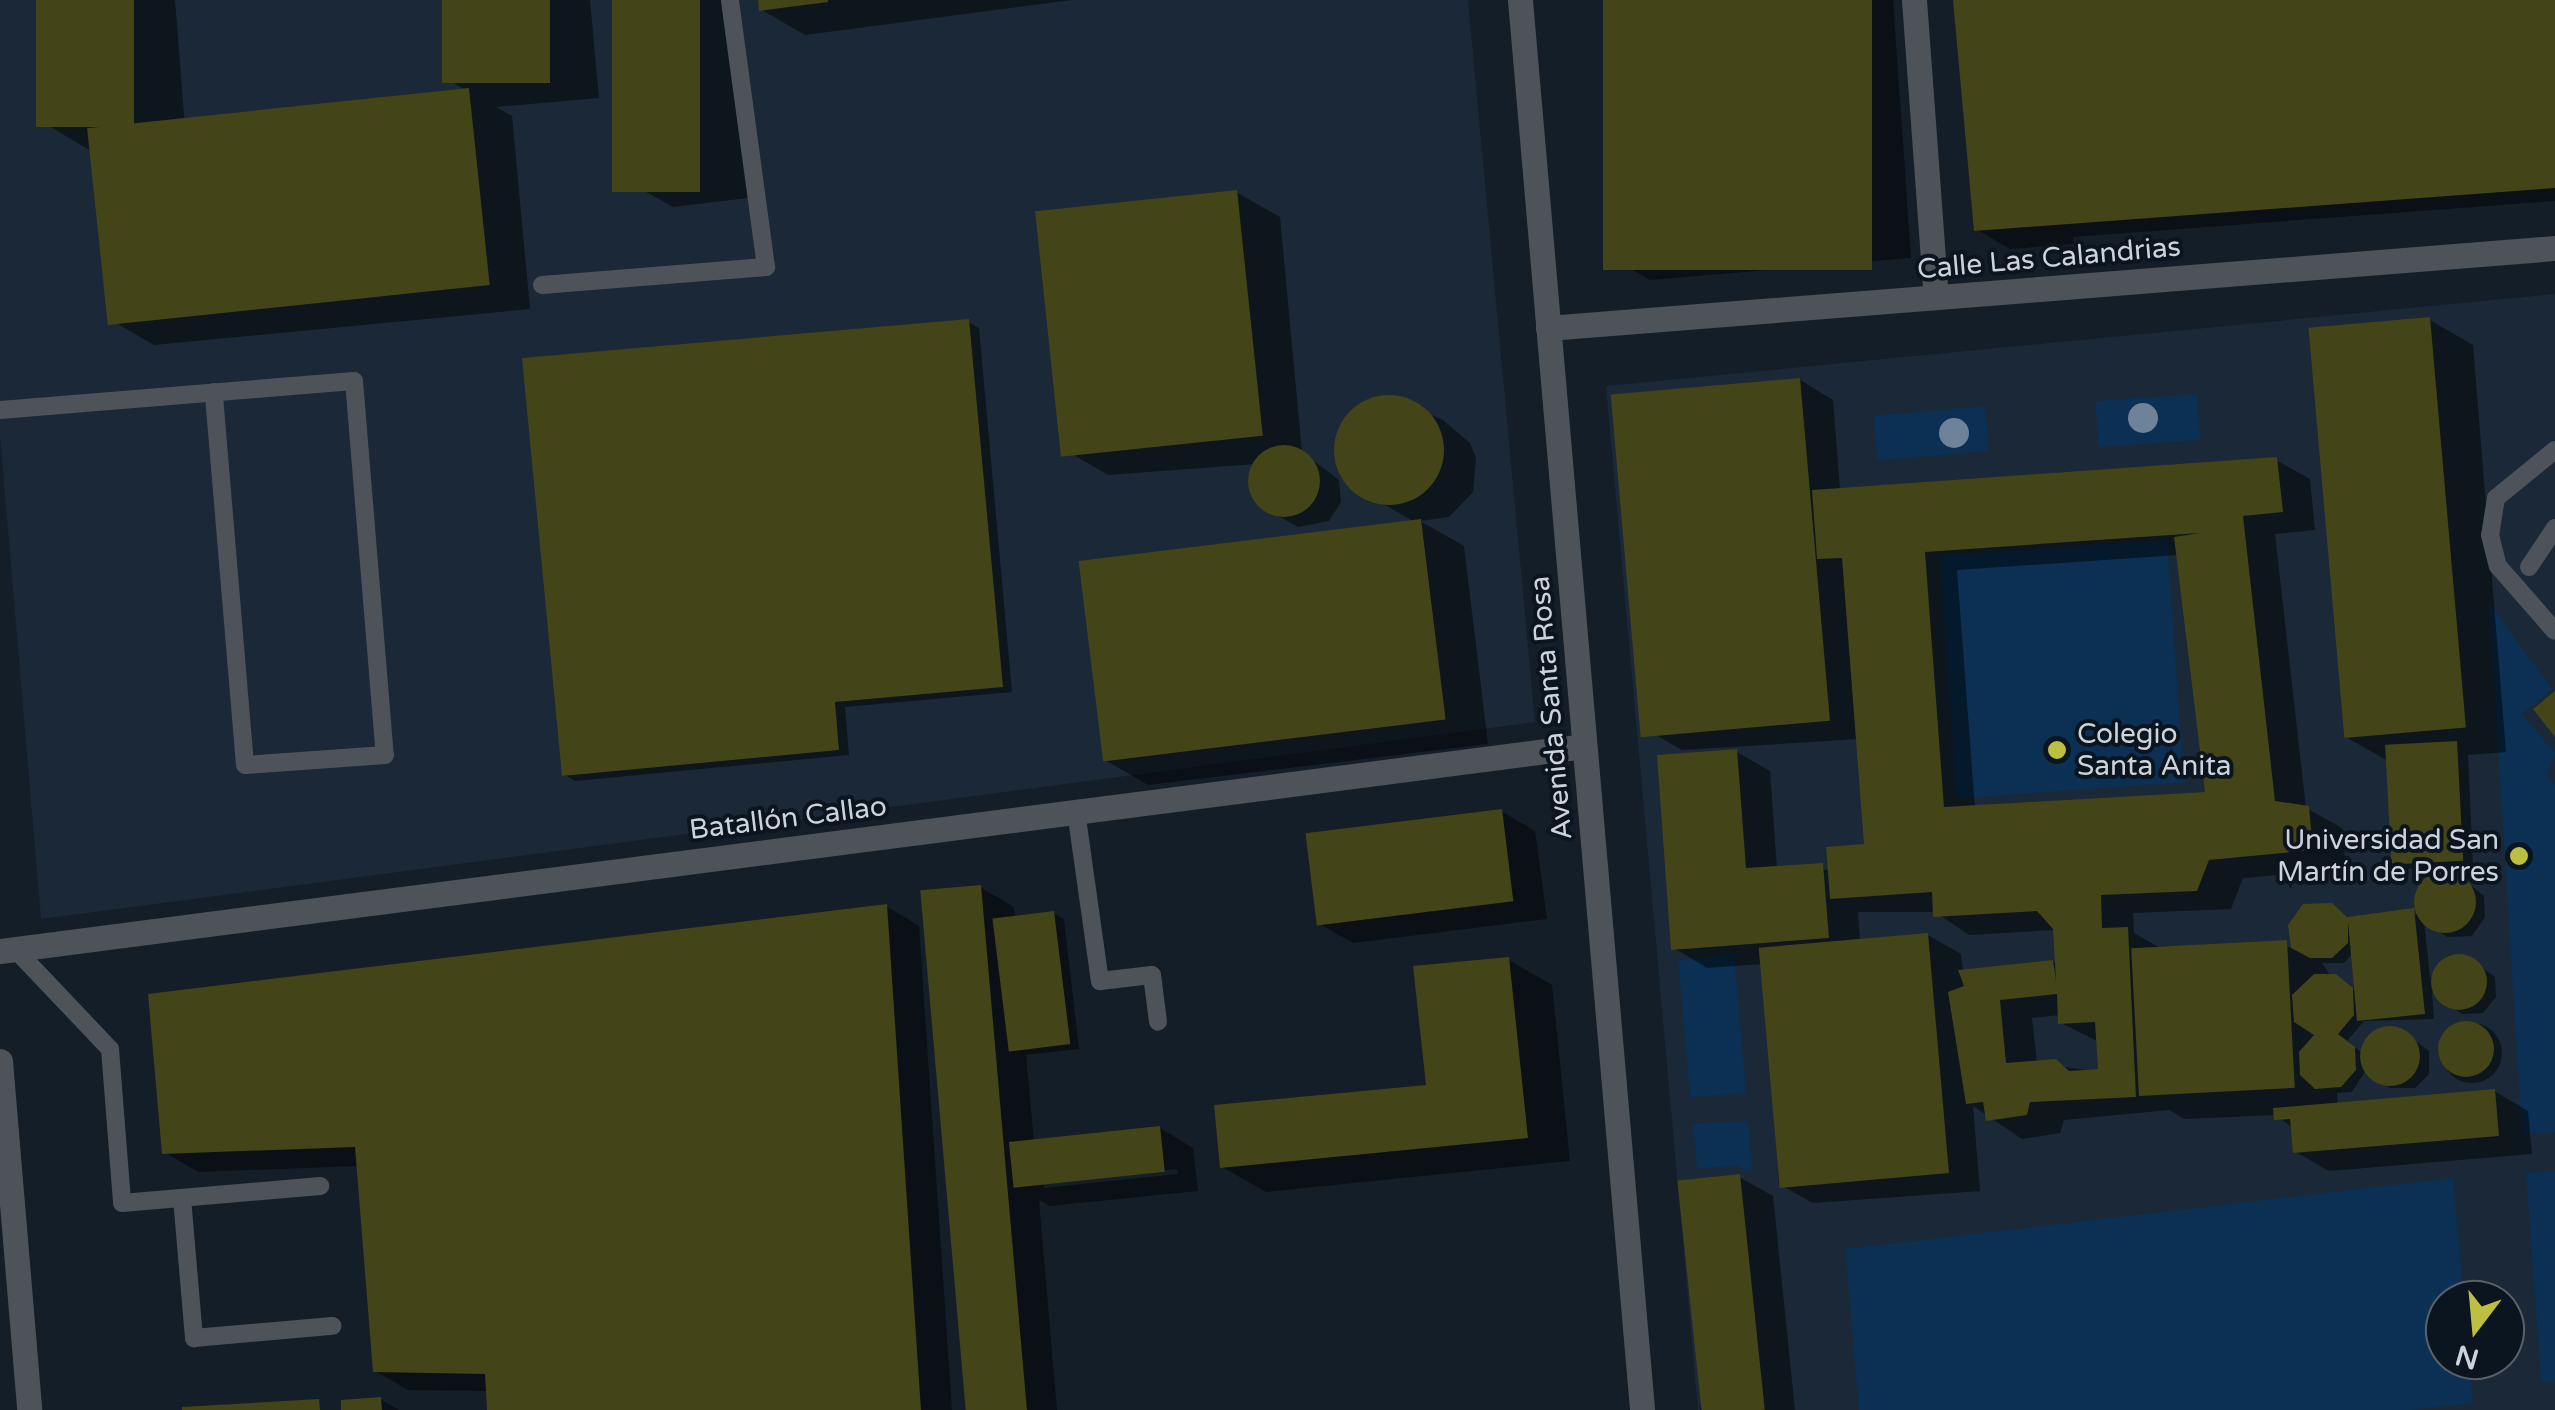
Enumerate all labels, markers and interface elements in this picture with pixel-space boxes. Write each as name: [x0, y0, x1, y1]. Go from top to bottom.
street label: Calle Las Calandrias: [1916, 230, 2182, 286]
street label: Avenida Santa Rosa: [1523, 575, 1579, 841]
place label: Colegio Santa Anita: [2077, 717, 2232, 783]
marker: Colegio Santa Anita: [2046, 739, 2068, 761]
street label: Batallón Callao: [687, 789, 889, 847]
place label: Universidad San Martín de Porres: [2277, 823, 2499, 889]
marker: Universidad San Martín de Porres: [2508, 845, 2530, 867]
north arrow: [2425, 1280, 2525, 1380]
text: N: [2452, 1337, 2483, 1376]

